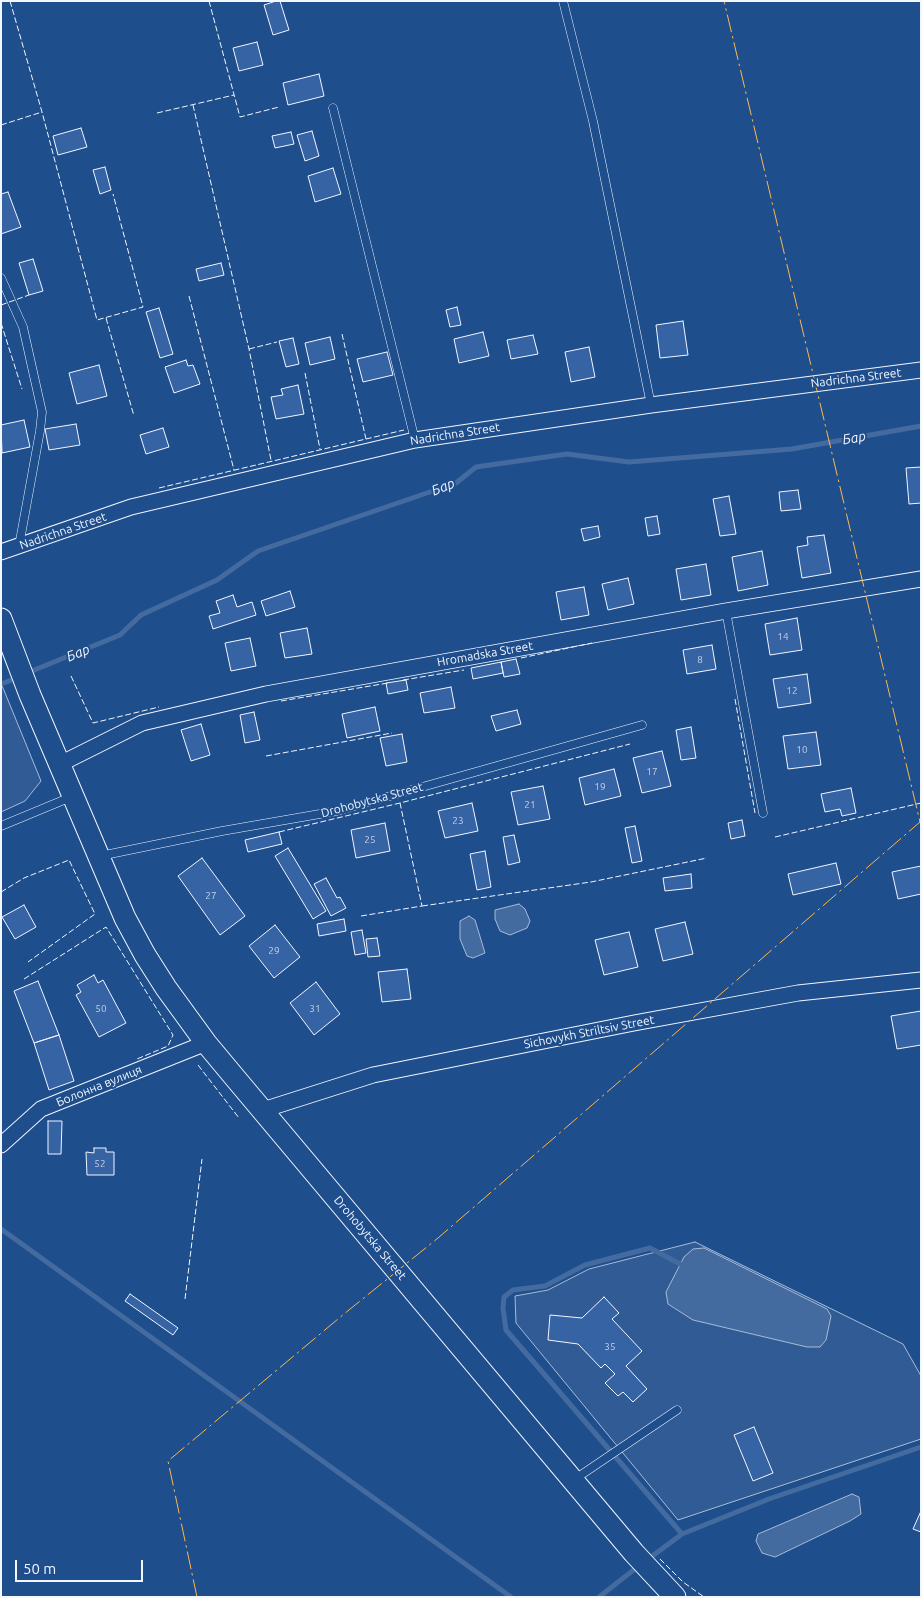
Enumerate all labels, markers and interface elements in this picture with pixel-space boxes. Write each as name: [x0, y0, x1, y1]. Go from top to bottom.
street label: Nadrichna Street: [810, 365, 902, 391]
street label: Nadrichna Street: [409, 420, 501, 448]
water label: Бар: [841, 428, 867, 448]
water label: Бар: [429, 475, 457, 499]
street label: Nadrichna Street: [18, 509, 108, 553]
house number: 14: [777, 631, 789, 643]
street label: Hromadska Street: [436, 638, 534, 670]
water label: Бар: [64, 641, 92, 665]
house number: 8: [697, 654, 703, 666]
house number: 12: [786, 685, 798, 697]
house number: 10: [796, 744, 808, 756]
house number: 17: [646, 766, 658, 778]
street label: Drohobytska Street: [319, 779, 425, 821]
house number: 19: [594, 781, 606, 793]
house number: 21: [524, 799, 536, 811]
house number: 23: [452, 815, 464, 827]
house number: 25: [364, 834, 376, 846]
house number: 27: [205, 890, 217, 902]
house number: 29: [268, 945, 280, 957]
house number: 50: [95, 1003, 107, 1015]
house number: 31: [309, 1003, 321, 1015]
street label: Sichovykh Striltsiv Street: [523, 1012, 655, 1052]
street label: Болонна вулиця: [54, 1062, 144, 1110]
house number: 52: [94, 1158, 106, 1170]
street label: Drohobytska Street: [331, 1193, 409, 1283]
house number: 35: [604, 1341, 616, 1353]
scale bar: [18, 1550, 145, 1582]
text: 50 m: [23, 1560, 56, 1577]

